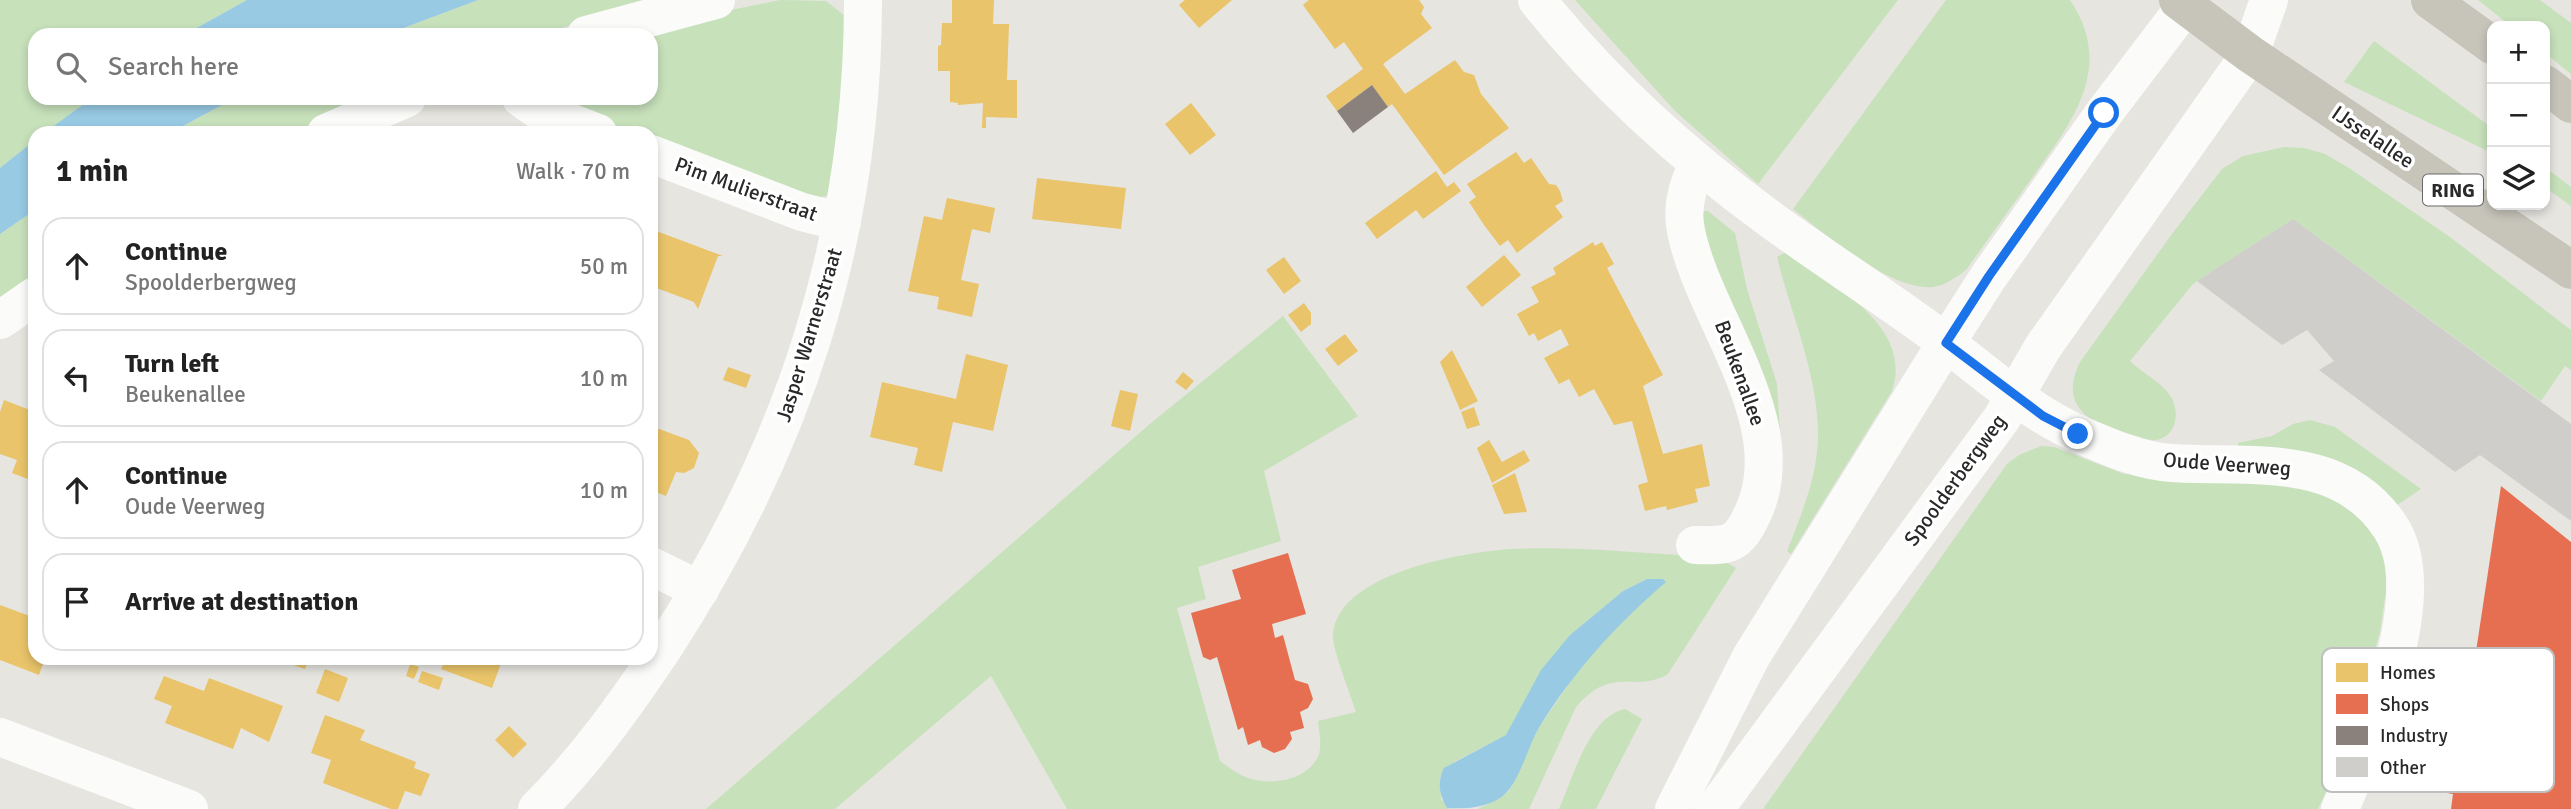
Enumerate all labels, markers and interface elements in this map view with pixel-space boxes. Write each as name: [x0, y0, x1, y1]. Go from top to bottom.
map controls: [2487, 21, 2550, 210]
button: +: [2487, 21, 2550, 84]
search box: [28, 28, 658, 105]
icon: search: [52, 48, 90, 86]
text: Search here: [108, 51, 239, 83]
button: −: [2487, 84, 2550, 147]
route start: [2088, 97, 2119, 128]
street label: IJsselallee: [2327, 100, 2419, 174]
button: layers: [2487, 147, 2550, 210]
street label: Pim Mulierstraat: [671, 151, 821, 227]
text: 1 min: [56, 153, 128, 190]
text: Walk · 70 m: [516, 157, 630, 186]
road number: RING: [2423, 174, 2483, 206]
text: Continue: [125, 236, 227, 268]
street label: Jasper Warnerstraat: [770, 245, 848, 425]
icon: ahead: [58, 247, 96, 285]
text: 50 m: [580, 252, 628, 281]
text: Spoolderbergweg: [125, 268, 297, 297]
street label: Beukenallee: [1709, 317, 1771, 429]
text: Turn left: [125, 348, 219, 380]
icon: left: [58, 359, 96, 397]
text: 10 m: [580, 364, 628, 393]
text: Beukenallee: [125, 380, 246, 409]
street label: Spoolderbergweg: [1898, 409, 2012, 551]
route end: [2062, 418, 2093, 449]
street label: Oude Veerweg: [2162, 447, 2292, 481]
text: Continue: [125, 460, 227, 492]
icon: ahead: [58, 471, 96, 509]
text: 10 m: [580, 476, 628, 505]
text: Oude Veerweg: [125, 492, 265, 521]
icon: arrive: [58, 583, 96, 621]
text: Arrive at destination: [125, 586, 358, 618]
legend: [2322, 648, 2554, 792]
text: Homes: [2380, 661, 2436, 685]
text: Shops: [2380, 693, 2429, 717]
text: Industry: [2380, 724, 2448, 748]
text: Other: [2380, 756, 2426, 780]

